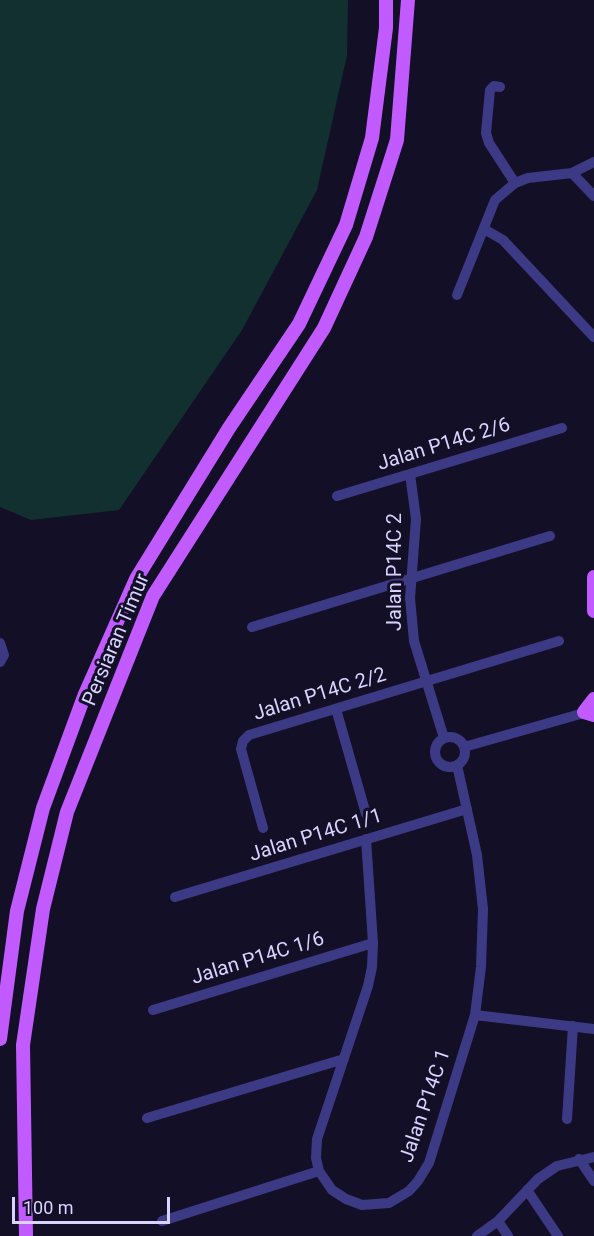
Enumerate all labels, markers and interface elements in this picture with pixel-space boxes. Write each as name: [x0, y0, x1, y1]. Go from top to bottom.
street label: Jalan P14C 2/6: [375, 413, 513, 477]
street label: Jalan P14C 2: [384, 513, 408, 631]
street label: Persiaran Timur: [78, 570, 156, 710]
street label: Jalan P14C 2/2: [251, 663, 389, 727]
street label: Jalan P14C 1/1: [247, 804, 385, 868]
street label: Jalan P14C 1/6: [189, 927, 327, 991]
street label: Jalan P14C 1: [395, 1046, 457, 1166]
scale bar: [15, 1185, 172, 1223]
text: 100 m: [23, 1197, 74, 1218]

